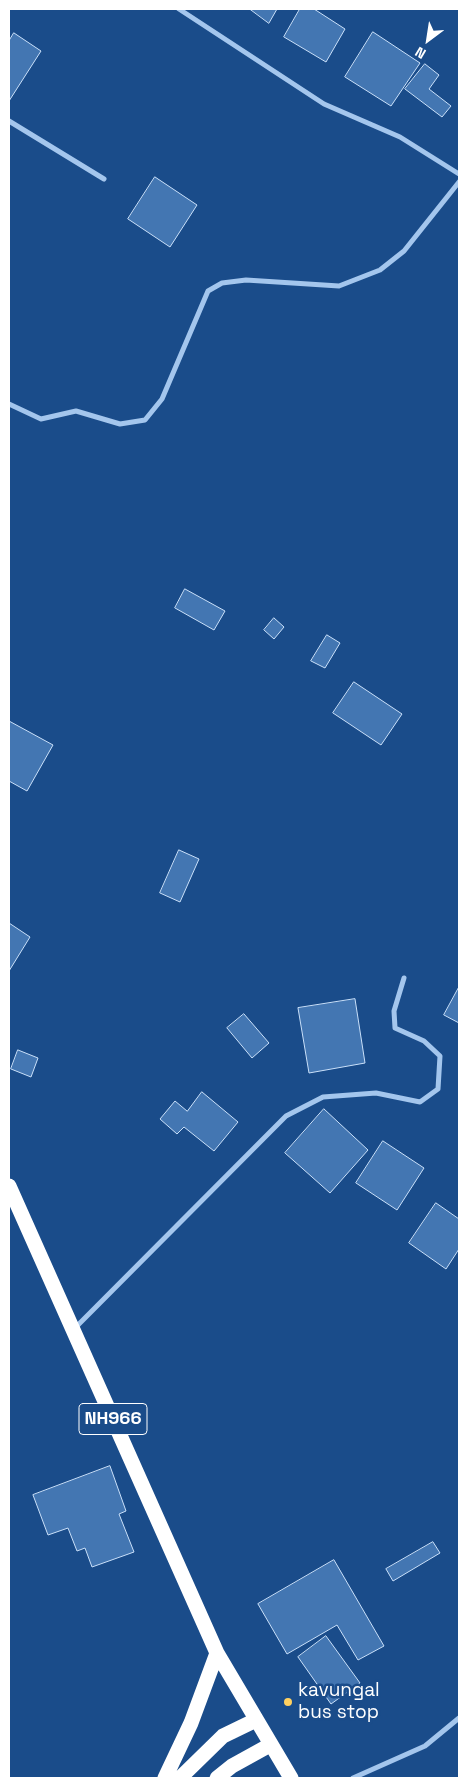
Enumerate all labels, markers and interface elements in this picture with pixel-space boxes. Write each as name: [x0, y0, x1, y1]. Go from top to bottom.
north arrow: [403, 15, 453, 65]
text: N: [412, 43, 429, 63]
road number: NH966: [79, 1404, 147, 1435]
place label: kavungal bus stop: [298, 1680, 380, 1724]
marker: kavungal bus stop: [282, 1696, 294, 1708]

